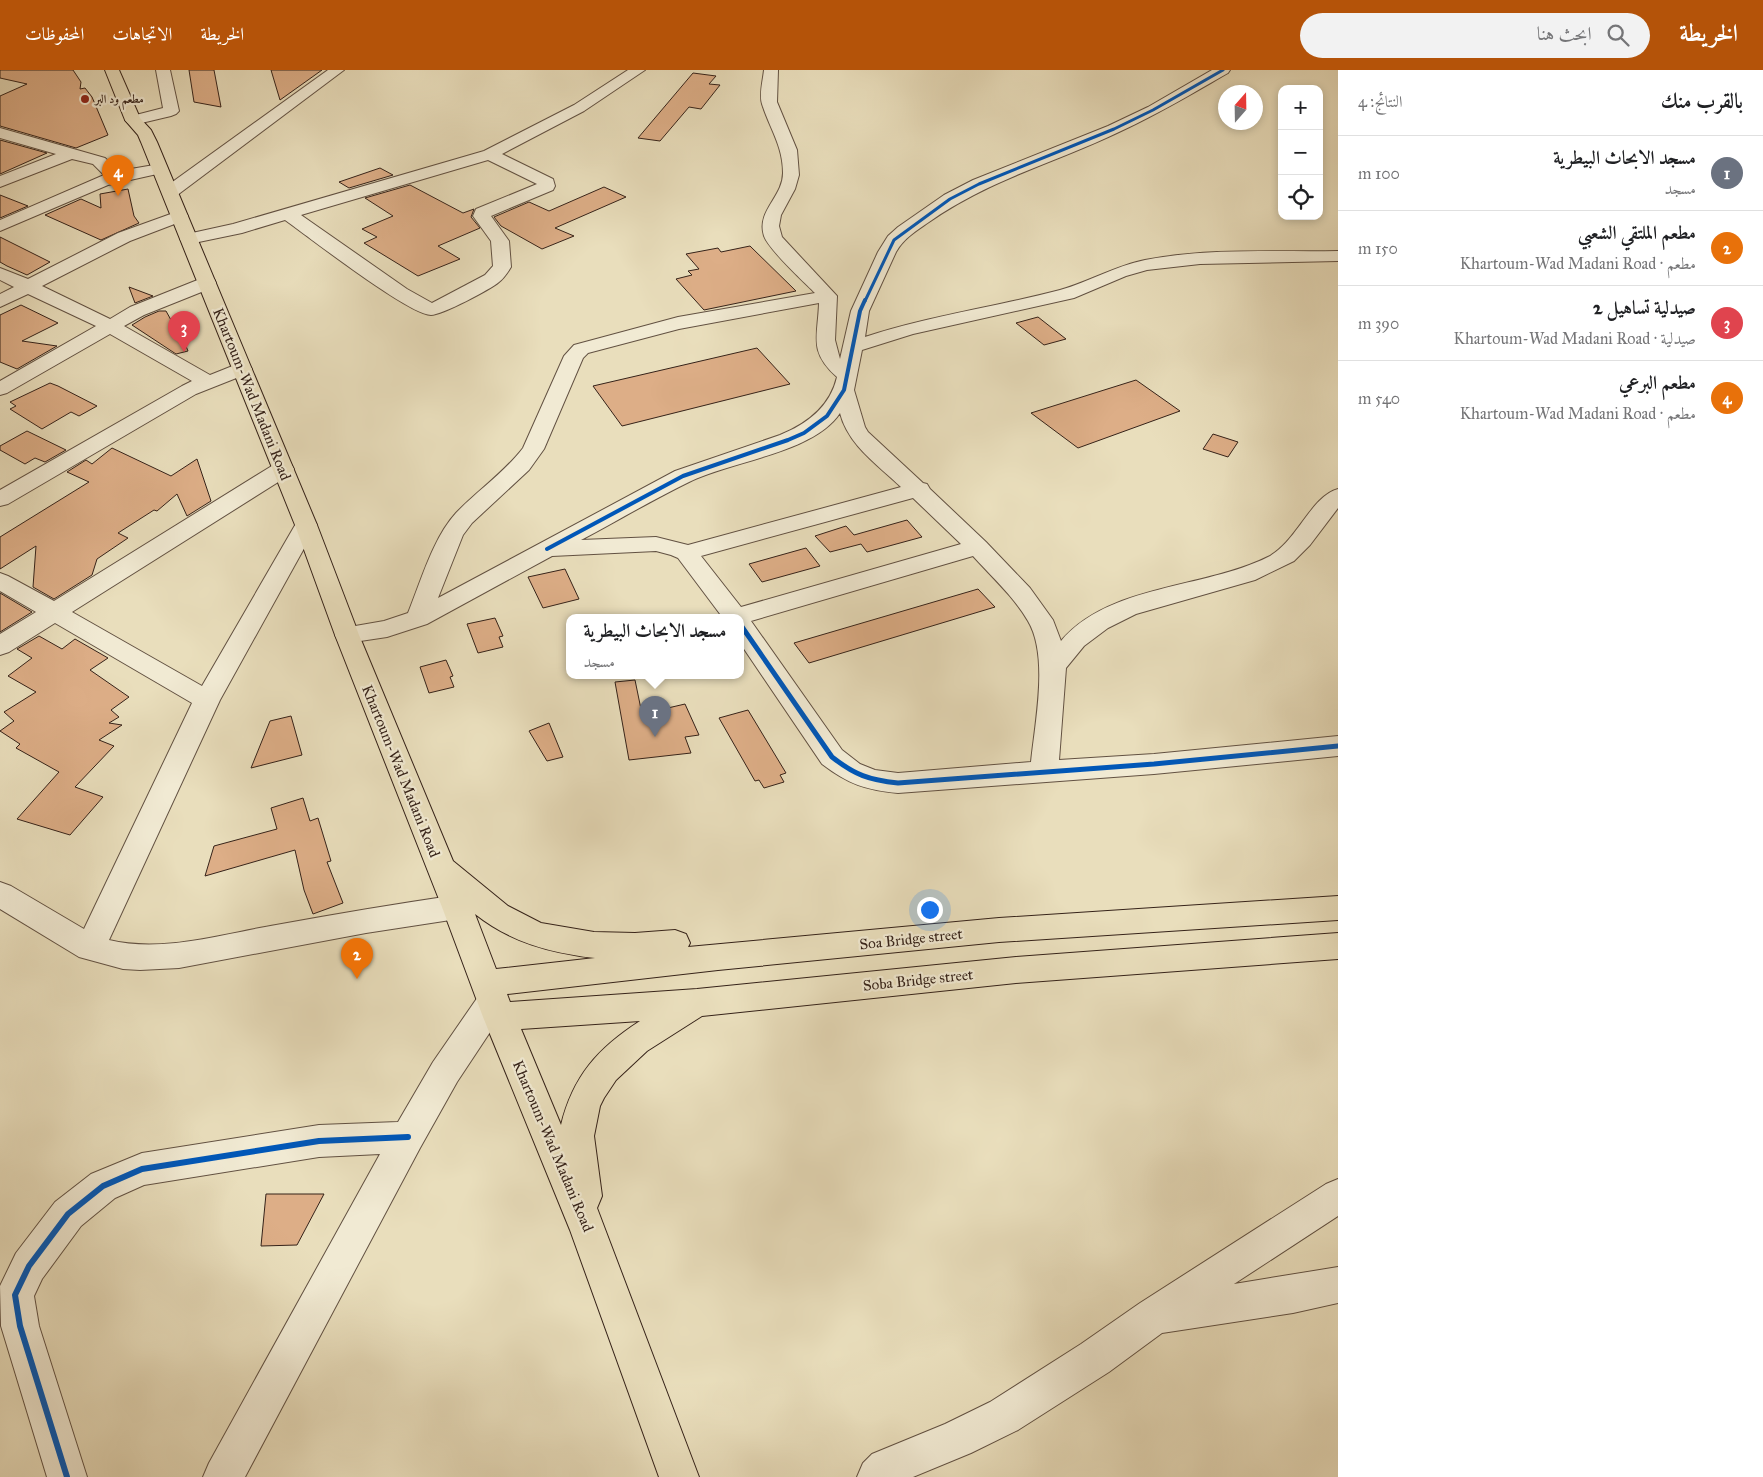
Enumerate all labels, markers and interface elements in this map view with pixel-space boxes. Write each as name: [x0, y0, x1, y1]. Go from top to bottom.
search box: [1300, 13, 1650, 58]
text: الخريطة: [1680, 18, 1738, 48]
icon: search: [1604, 21, 1632, 49]
text: ابحث هنا: [1537, 22, 1592, 45]
text: المحفوظات: [25, 23, 84, 45]
text: الاتجاهات: [112, 23, 172, 45]
text: الخريطة: [200, 23, 244, 45]
north arrow: [1218, 85, 1263, 130]
map controls: [1278, 85, 1323, 220]
button: +: [1278, 85, 1323, 130]
text: بالقرب منك: [1661, 88, 1743, 114]
place label: مطعم ود البر: [93, 92, 144, 110]
text: النتائج: 4: [1358, 92, 1403, 111]
marker: مطعم ود البر: [79, 93, 91, 105]
button: −: [1278, 130, 1323, 175]
text: مسجد الابحاث البيطرية: [1553, 146, 1696, 169]
pin: 4: [102, 155, 134, 196]
text: 100 m: [1358, 164, 1400, 183]
text: 1: [1724, 164, 1730, 183]
button: locate: [1278, 175, 1323, 220]
text: مسجد: [1665, 179, 1696, 198]
text: مطعم الملتقي الشعبي: [1578, 221, 1696, 244]
text: 150 m: [1358, 239, 1398, 258]
text: 2: [1723, 239, 1731, 258]
text: مطعم · Khartoum-Wad Madani Road: [1460, 254, 1696, 273]
text: صيدلية تساهيل 2: [1593, 296, 1696, 319]
street label: Khartoum-Wad Madani Road: [209, 305, 295, 483]
pin: 3: [168, 311, 200, 352]
text: 390 m: [1358, 314, 1399, 333]
text: 3: [1724, 314, 1730, 333]
text: صيدلية · Khartoum-Wad Madani Road: [1454, 329, 1696, 348]
text: مطعم البرعي: [1619, 371, 1696, 394]
text: 540 m: [1358, 389, 1400, 408]
text: 4: [1723, 389, 1731, 408]
text: مطعم · Khartoum-Wad Madani Road: [1460, 404, 1696, 423]
popup: [566, 614, 744, 679]
text: مسجد الابحاث البيطرية: [584, 619, 726, 642]
text: مسجد: [584, 652, 615, 671]
street label: Khartoum-Wad Madani Road: [358, 682, 444, 860]
pin: 1: [639, 696, 671, 737]
your location: [917, 897, 943, 923]
street label: Soa Bridge street: [859, 925, 964, 953]
pin: 2: [341, 938, 373, 979]
street label: Soba Bridge street: [862, 965, 975, 995]
street label: Khartoum-Wad Madani Road: [509, 1058, 597, 1235]

